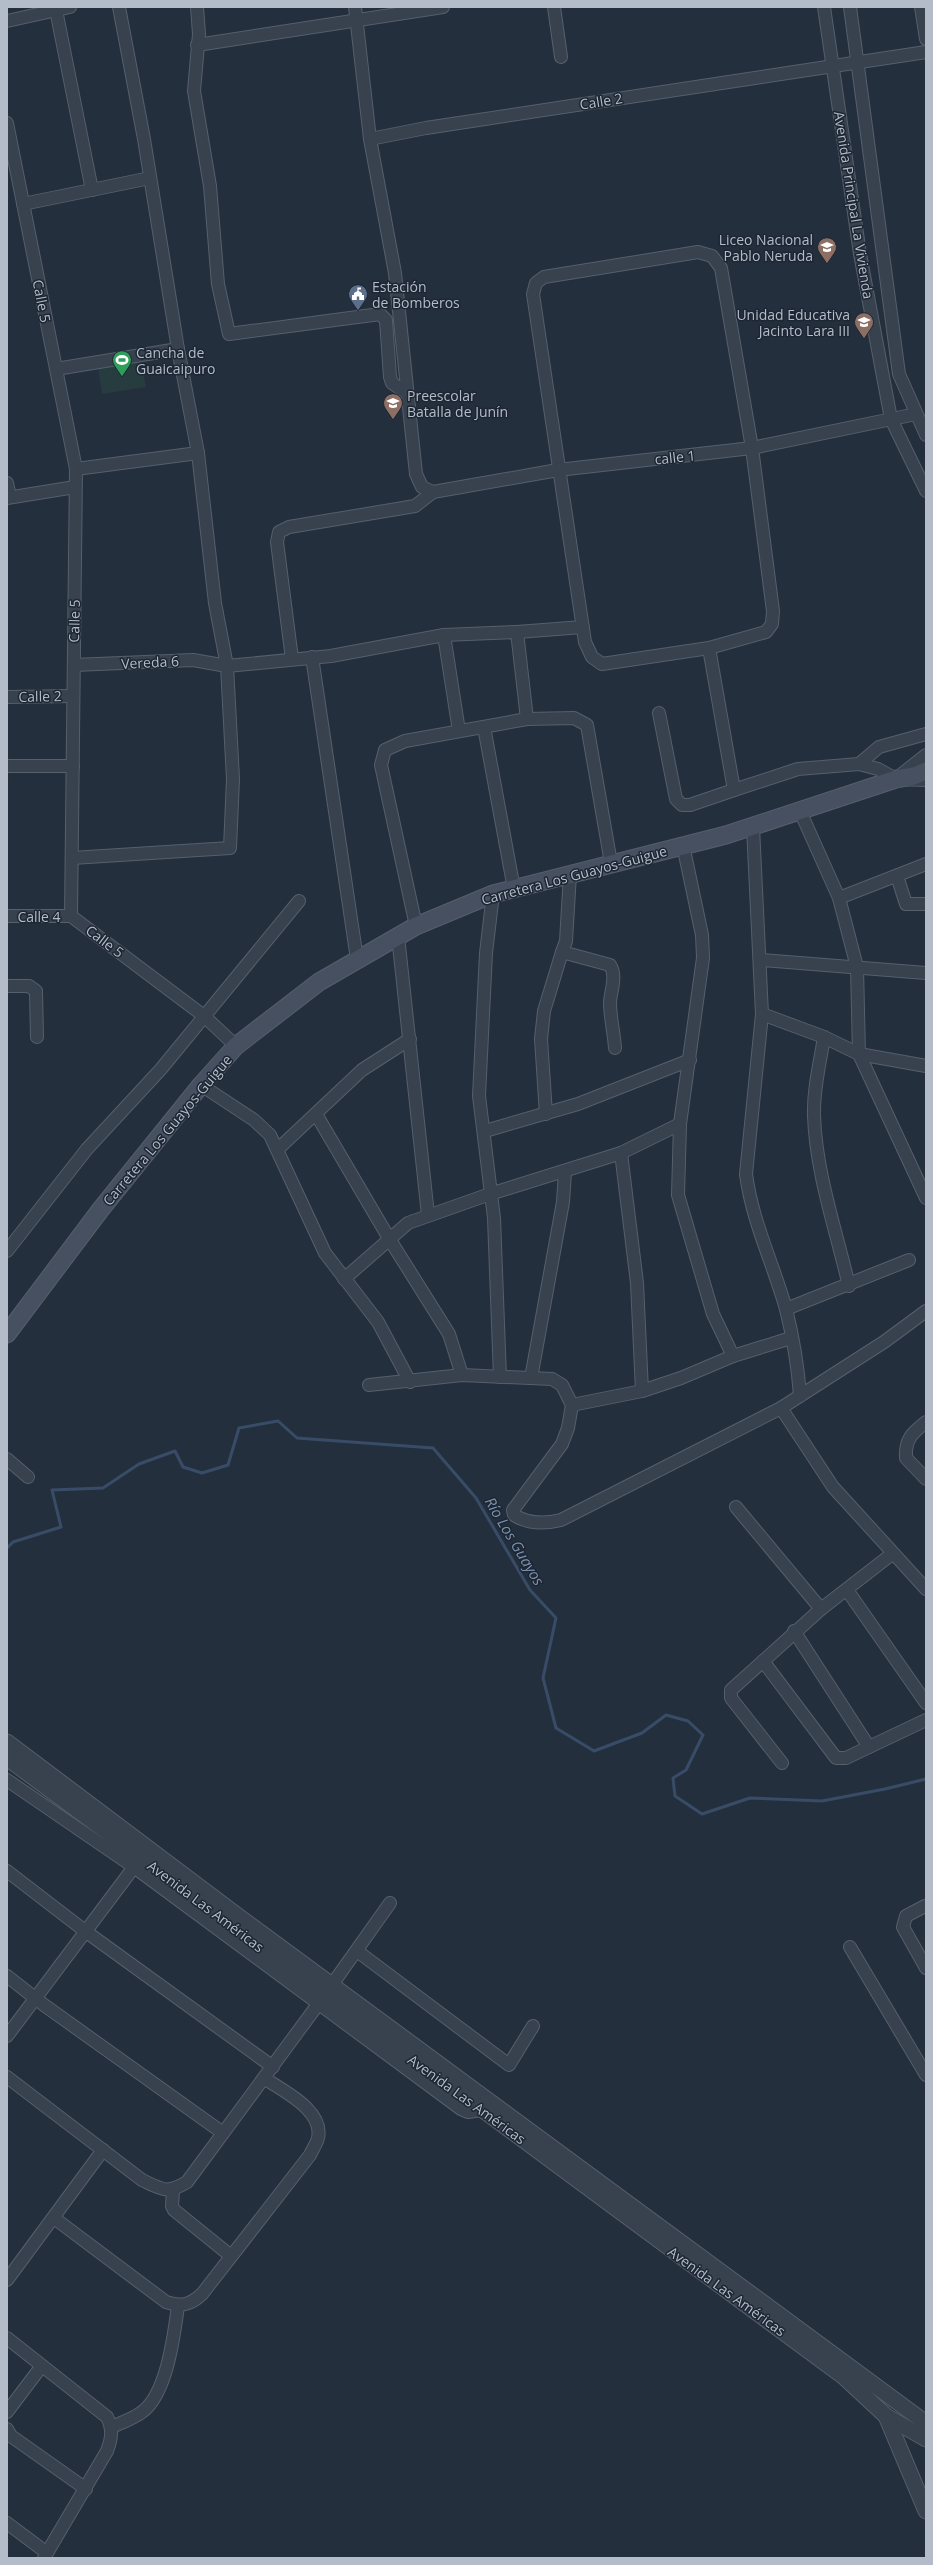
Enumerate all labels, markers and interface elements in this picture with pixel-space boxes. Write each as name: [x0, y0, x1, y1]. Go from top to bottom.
street label: Calle 2: [578, 88, 624, 114]
street label: Avenida Principal La Vivienda: [830, 110, 878, 300]
place label: Liceo Nacional Pablo Neruda: [719, 230, 813, 265]
school or university icon: Liceo Nacional Pablo Neruda: [816, 236, 838, 264]
place label: Estación de Bomberos: [372, 277, 460, 312]
street label: Calle 5: [29, 278, 55, 324]
public building icon: Estación de Bomberos: [347, 283, 369, 311]
place label: Unidad Educativa Jacinto Lara III: [736, 305, 850, 340]
school or university icon: Unidad Educativa Jacinto Lara III: [853, 311, 875, 339]
place label: Cancha de Guaicaipuro: [136, 343, 215, 378]
sports icon: Cancha de Guaicaipuro: [111, 349, 133, 377]
place label: Preescolar Batalla de Junín: [407, 386, 508, 421]
school or university icon: Preescolar Batalla de Junín: [382, 392, 404, 420]
street label: calle 1: [654, 445, 696, 469]
street label: Calle 5: [64, 599, 84, 643]
street label: Vereda 6: [121, 651, 179, 673]
street label: Calle 2: [18, 686, 62, 706]
street label: Carretera Los Guayos-Guigue: [479, 841, 669, 909]
street label: Calle 4: [17, 907, 61, 926]
street label: Calle 5: [82, 920, 128, 962]
street label: Carretera Los Guayos-Guigue: [98, 1050, 236, 1209]
water label: Río Los Guayos: [481, 1493, 550, 1589]
street label: Avenida Las Américas: [144, 1856, 268, 1956]
street label: Avenida Las Américas: [404, 2050, 530, 2148]
street label: Avenida Las Américas: [664, 2242, 790, 2340]

